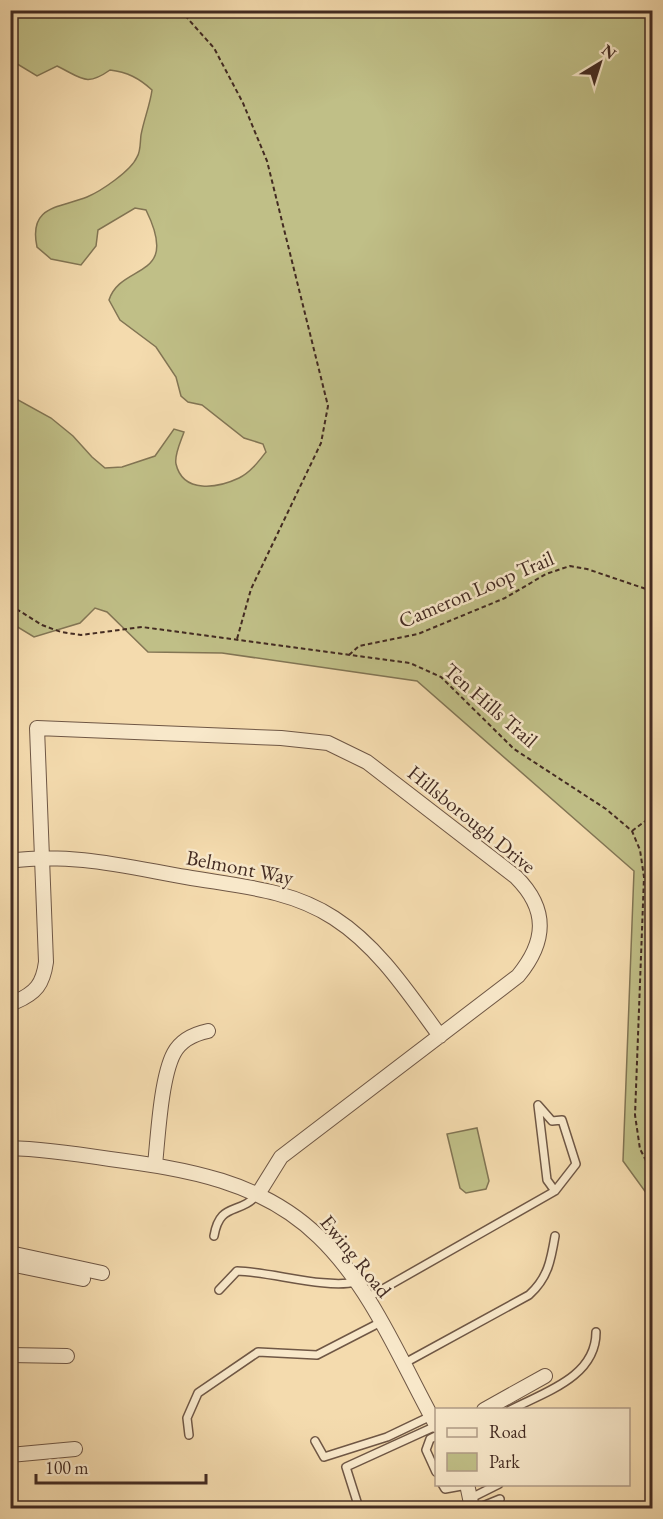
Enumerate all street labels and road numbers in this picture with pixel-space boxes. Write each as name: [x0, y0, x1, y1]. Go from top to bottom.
street label: Cameron Loop Trail: [394, 544, 558, 634]
street label: Ten Hills Trail: [438, 657, 544, 753]
street label: Hillsborough Drive: [402, 759, 542, 879]
street label: Belmont Way: [184, 843, 297, 891]
street label: Ewing Road: [314, 1209, 398, 1303]

